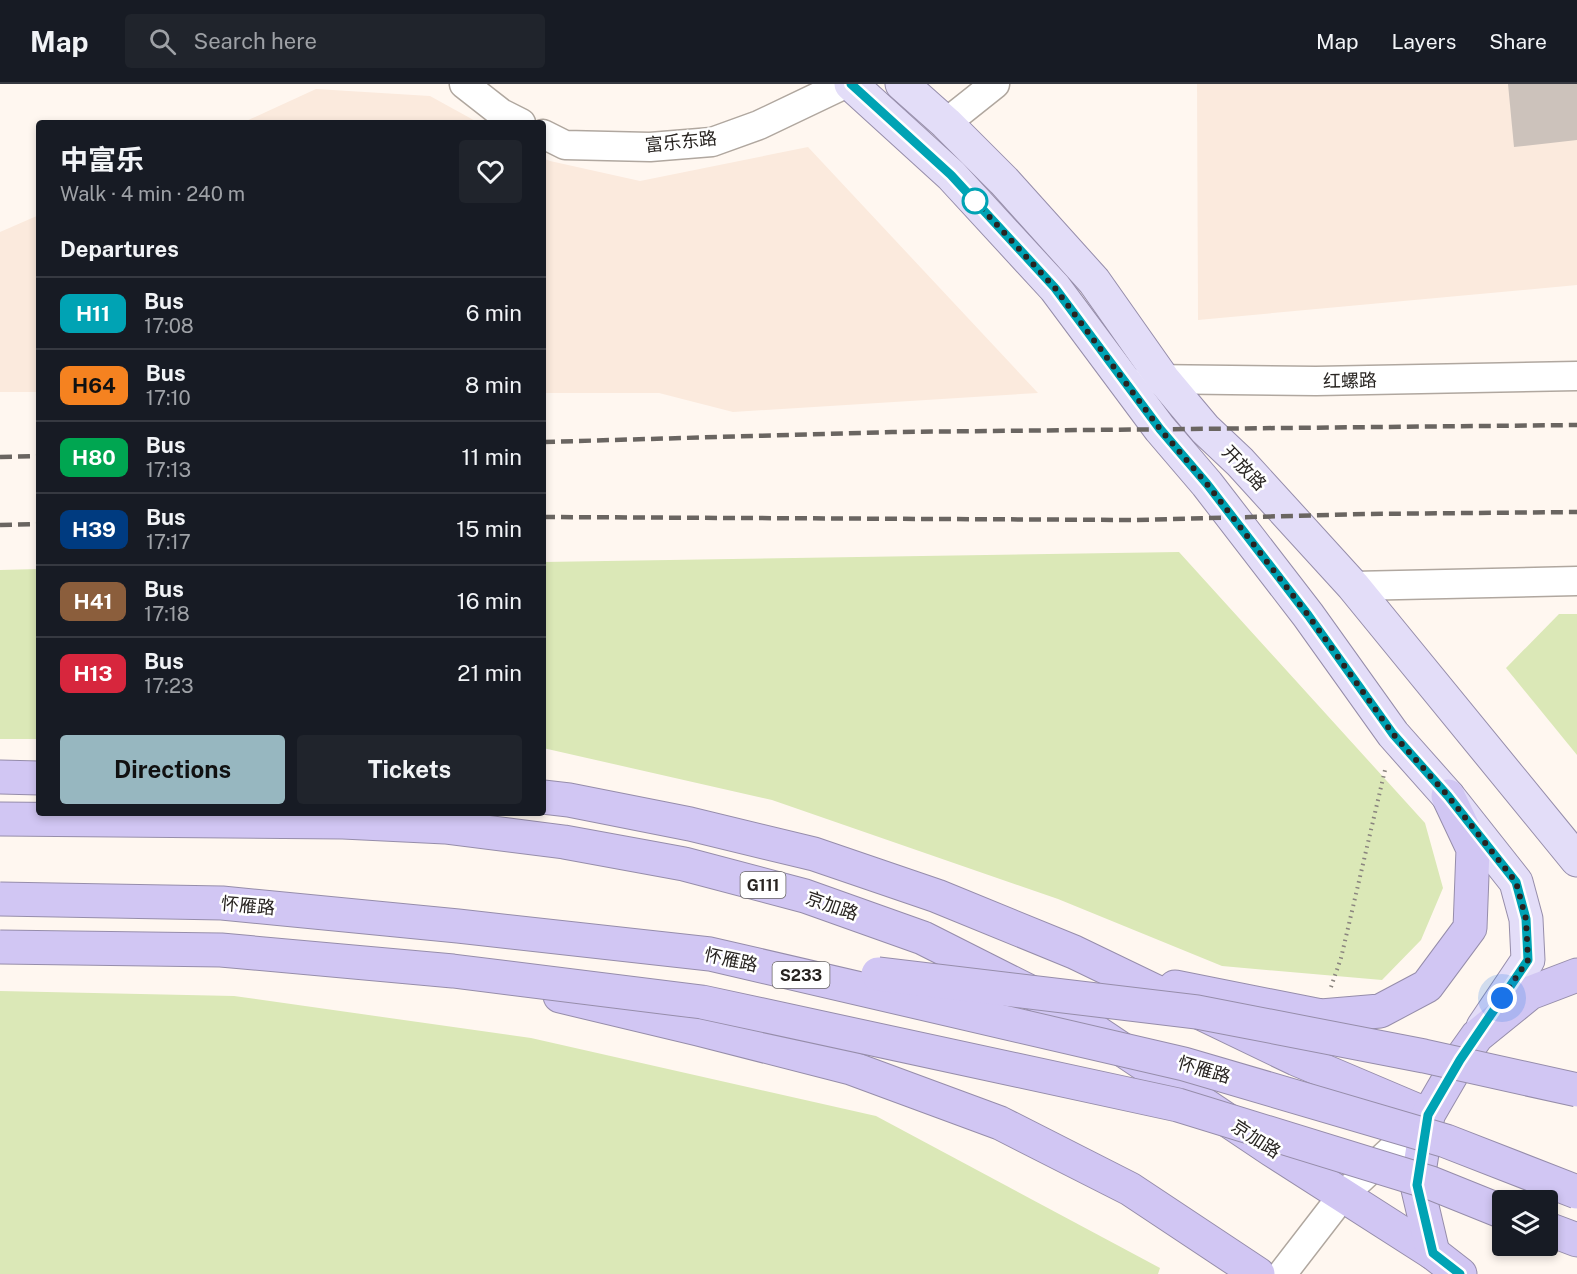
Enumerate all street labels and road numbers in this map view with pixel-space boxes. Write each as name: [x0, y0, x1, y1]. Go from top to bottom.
street label: 富乐东路: [644, 127, 718, 156]
street label: 红螺路: [1323, 370, 1377, 391]
street label: 开放路: [1218, 441, 1271, 494]
road number: G111: [740, 872, 786, 898]
street label: 京加路: [803, 887, 861, 924]
street label: 怀雁路: [220, 893, 276, 918]
street label: 怀雁路: [703, 944, 760, 975]
road number: S233: [772, 962, 830, 988]
street label: 怀雁路: [1175, 1052, 1233, 1087]
street label: 京加路: [1228, 1115, 1285, 1162]

